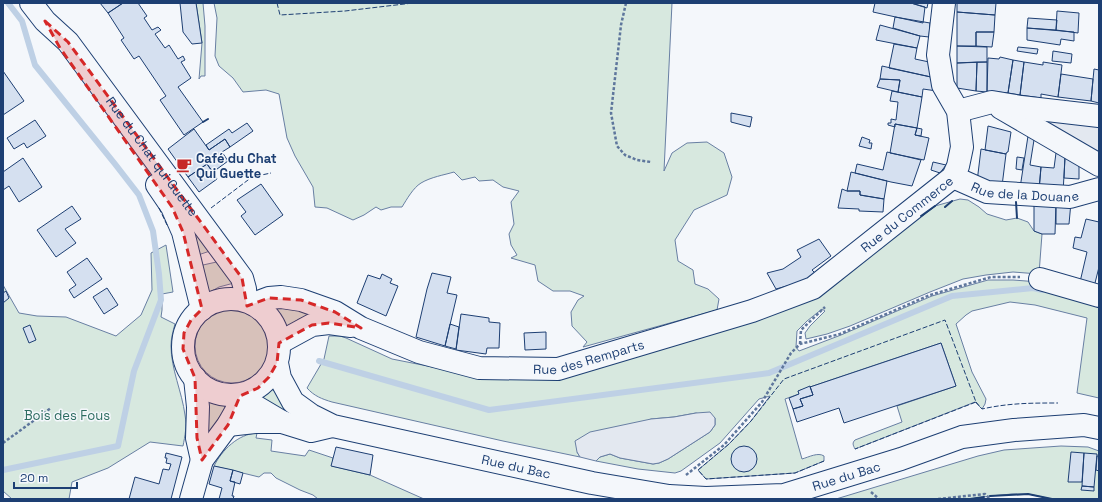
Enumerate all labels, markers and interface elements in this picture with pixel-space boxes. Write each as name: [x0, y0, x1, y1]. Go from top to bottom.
street label: Rue du Chat qui Guette: [103, 93, 202, 220]
place label: Café du Chat Qui Guette: [196, 150, 277, 182]
cafe icon: Café du Chat Qui Guette: [175, 156, 193, 174]
street label: Rue du Commerce: [857, 172, 956, 256]
street label: Rue de la Douane: [969, 178, 1081, 206]
street label: Rue des Remparts: [533, 335, 646, 377]
park label: Bois des Fous: [24, 407, 110, 424]
street label: Rue du Bac: [480, 450, 553, 482]
street label: Rue du Bac: [810, 457, 883, 494]
scale bar: [14, 464, 77, 490]
text: 20 m: [20, 470, 48, 486]

